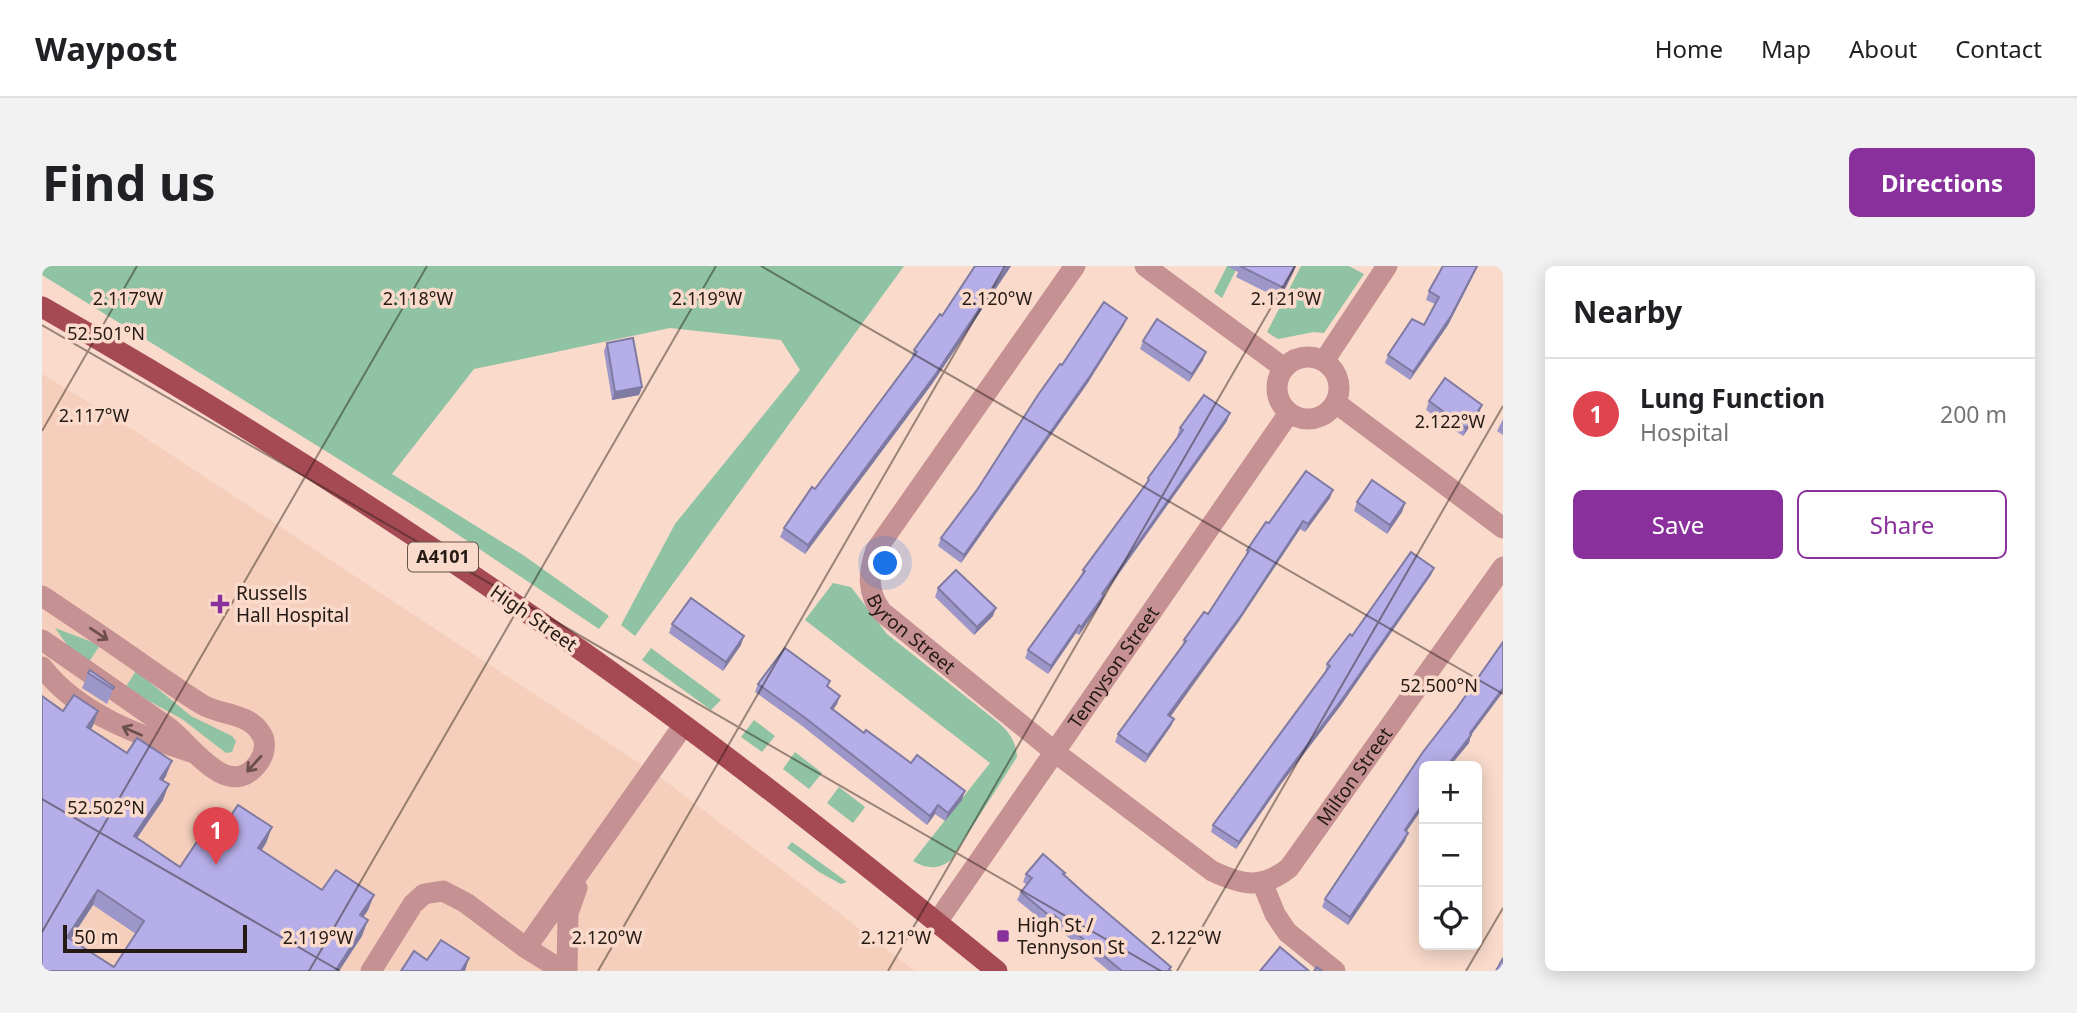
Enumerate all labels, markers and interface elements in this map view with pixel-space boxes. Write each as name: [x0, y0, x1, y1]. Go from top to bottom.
text: Waypost: [35, 26, 177, 71]
text: Home: [1655, 32, 1723, 65]
text: Map: [1761, 32, 1811, 65]
text: About: [1849, 32, 1917, 65]
text: Contact: [1955, 32, 2042, 65]
button: Directions: [1849, 148, 2035, 217]
text: Find us: [42, 149, 216, 215]
text: 2.117°W: [93, 286, 163, 310]
text: 2.118°W: [383, 286, 453, 310]
text: 2.119°W: [672, 286, 742, 310]
text: 2.120°W: [962, 286, 1032, 310]
text: 2.121°W: [1251, 286, 1321, 310]
text: Nearby: [1573, 291, 1682, 332]
text: 52.501°N: [67, 321, 145, 345]
text: Lung Function: [1640, 380, 1825, 416]
text: 1: [1589, 398, 1603, 430]
text: 200 m: [1940, 398, 2007, 430]
text: 2.117°W: [59, 403, 129, 427]
text: 2.122°W: [1415, 409, 1485, 433]
text: Hospital: [1640, 416, 1729, 448]
button: Save: [1573, 490, 1783, 559]
button: Share: [1797, 490, 2007, 559]
road number: A4101: [408, 542, 478, 572]
your location: [868, 546, 902, 580]
street label: High Street: [485, 579, 583, 658]
place label: Russells Hall Hospital: [236, 580, 349, 628]
street label: Byron Street: [861, 590, 961, 680]
marker: Russells Hall Hospital: [210, 594, 230, 614]
street label: Tennyson Street: [1062, 600, 1165, 733]
one-way arrow: [88, 628, 108, 642]
text: 52.500°N: [1400, 673, 1478, 697]
street label: Milton Street: [1310, 722, 1398, 831]
one-way arrow: [122, 724, 143, 737]
one-way arrow: [246, 755, 262, 773]
map controls: [1419, 761, 1482, 950]
button: +: [1419, 761, 1482, 824]
text: 52.502°N: [67, 795, 145, 819]
pin: 1: [193, 807, 239, 865]
button: −: [1419, 824, 1482, 887]
button: locate: [1419, 887, 1482, 950]
place label: High St / Tennyson St: [1017, 912, 1125, 960]
scale bar: [63, 922, 247, 954]
text: 50 m: [74, 924, 118, 950]
text: 2.119°W: [283, 925, 353, 949]
text: 2.120°W: [572, 925, 642, 949]
text: 2.121°W: [861, 925, 931, 949]
text: 2.122°W: [1151, 925, 1221, 949]
marker: High St / Tennyson St: [995, 928, 1011, 944]

